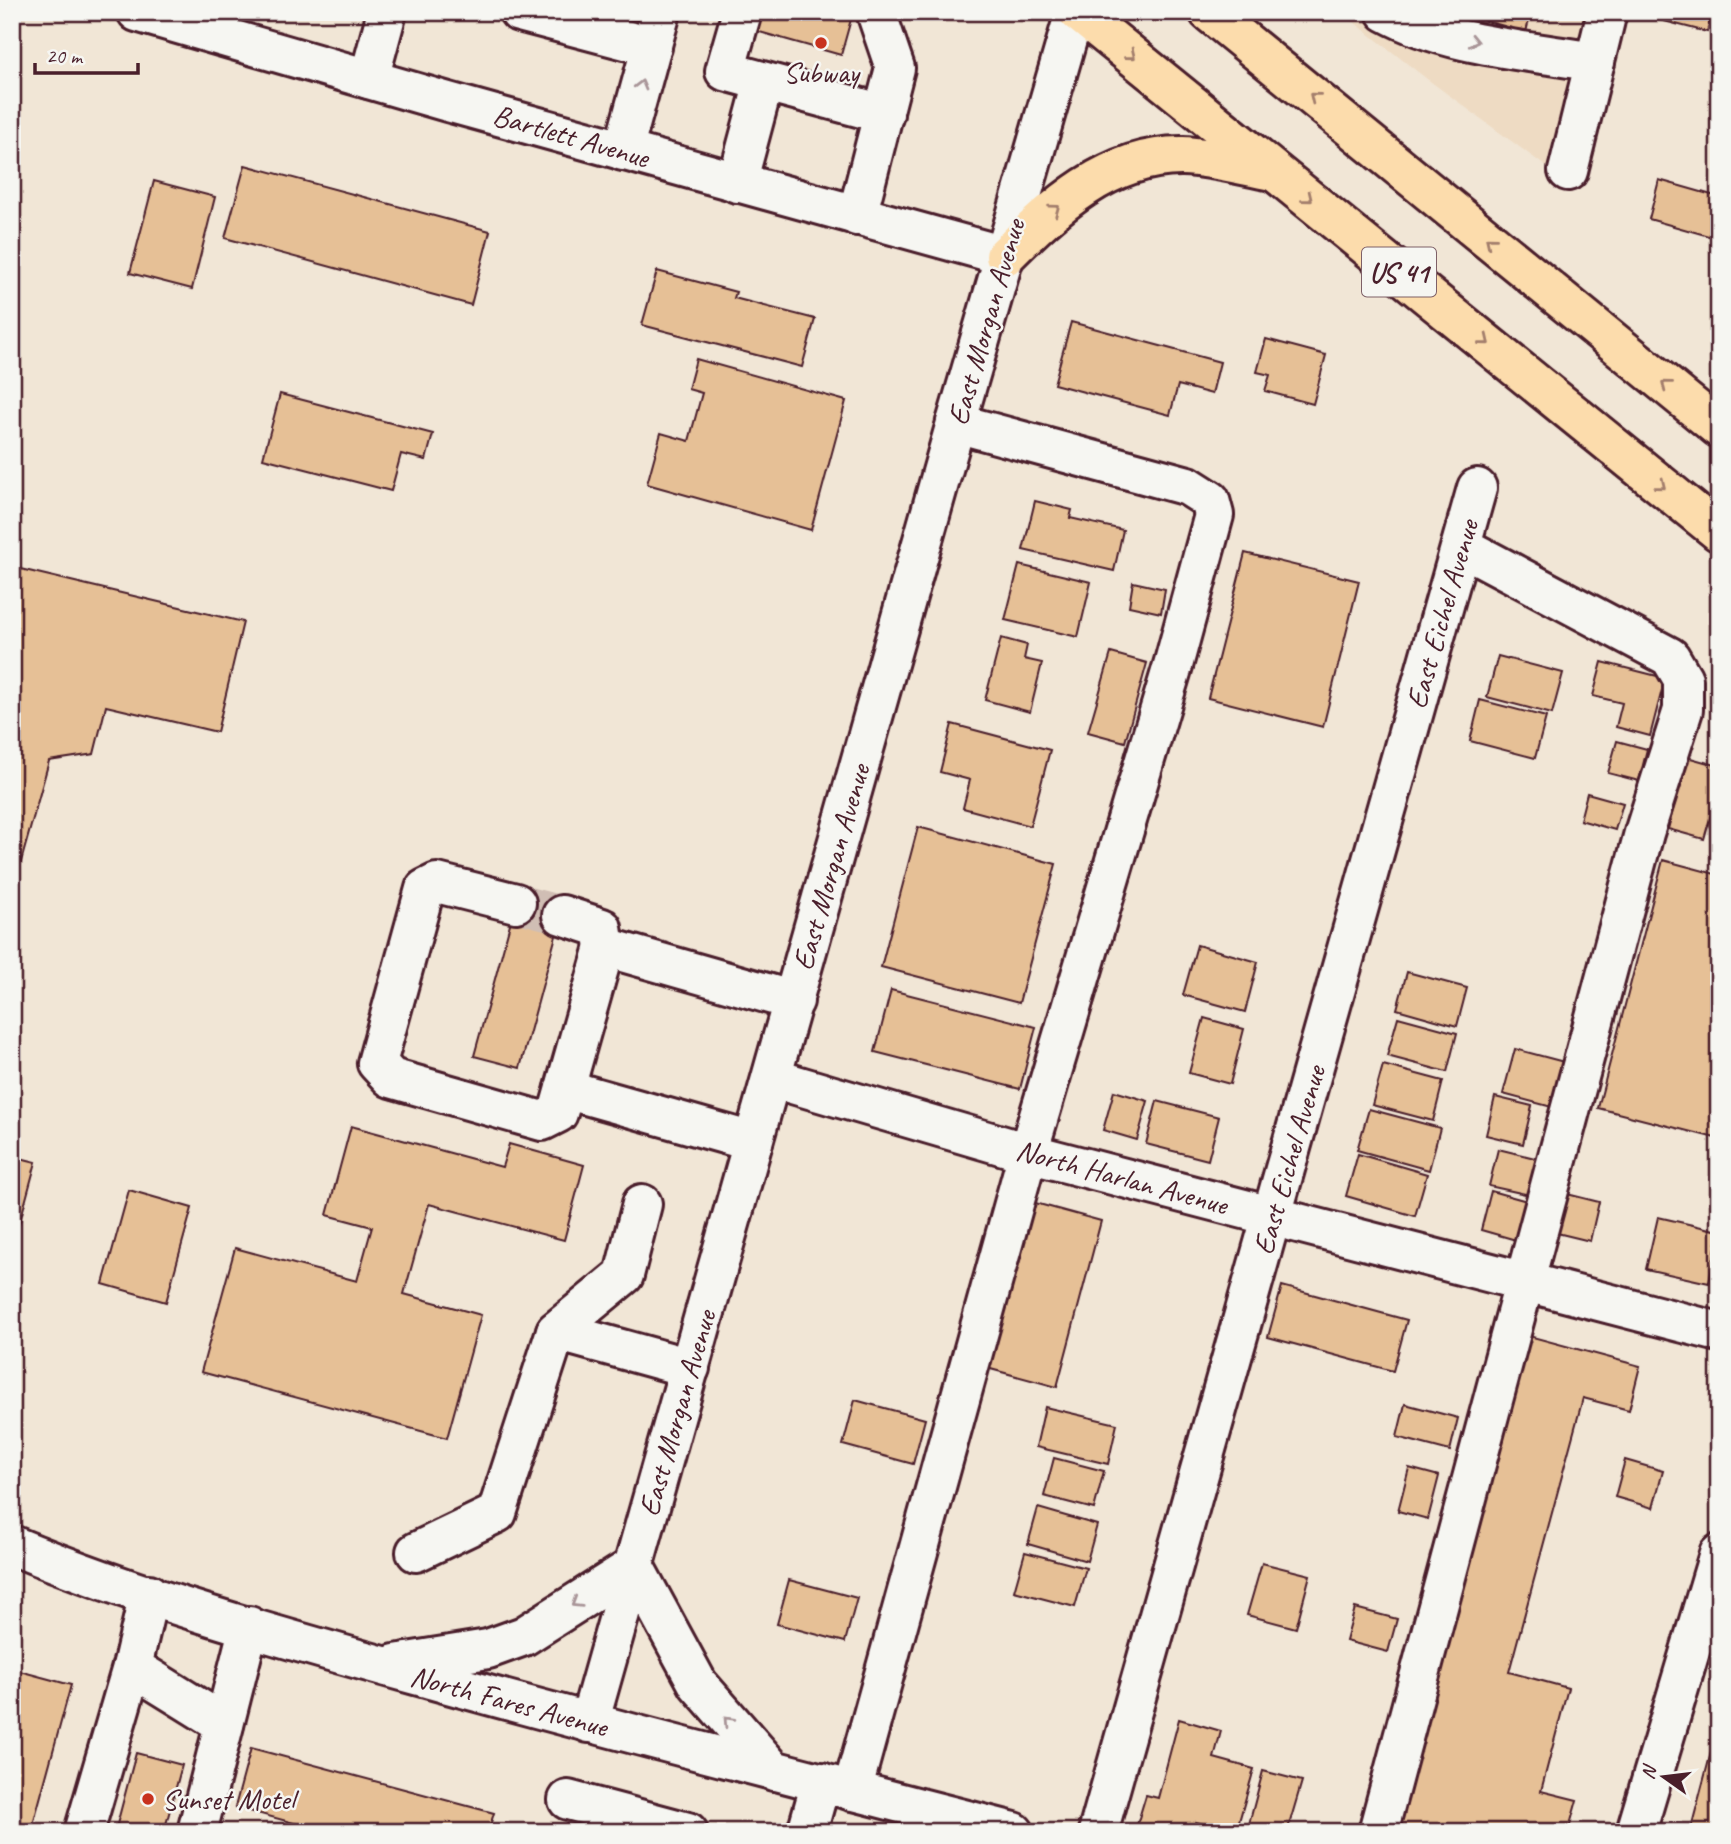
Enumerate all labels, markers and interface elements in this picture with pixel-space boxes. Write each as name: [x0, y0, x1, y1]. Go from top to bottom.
scale bar: [35, 32, 138, 76]
one-way arrow: [1468, 33, 1480, 47]
marker: Subway: [813, 35, 829, 51]
text: 20 m: [46, 43, 84, 69]
one-way arrow: [1123, 47, 1136, 59]
place label: Subway: [783, 53, 862, 91]
one-way arrow: [633, 79, 647, 91]
one-way arrow: [1309, 93, 1321, 106]
street label: Bartlett Avenue: [489, 96, 655, 177]
one-way arrow: [1299, 190, 1312, 202]
one-way arrow: [1047, 205, 1059, 217]
street label: East Morgan Avenue: [938, 213, 1034, 429]
one-way arrow: [1485, 237, 1497, 250]
road number: US 41: [1362, 247, 1436, 296]
one-way arrow: [1477, 333, 1489, 346]
one-way arrow: [1661, 381, 1673, 394]
one-way arrow: [1653, 477, 1666, 489]
street label: East Eichel Avenue: [1397, 513, 1488, 713]
street label: East Morgan Avenue: [783, 758, 879, 974]
street label: East Eichel Avenue: [1244, 1059, 1335, 1259]
street label: North Harlan Avenue: [1012, 1131, 1234, 1224]
street label: East Morgan Avenue: [629, 1304, 725, 1520]
one-way arrow: [571, 1594, 584, 1607]
street label: North Fares Avenue: [406, 1656, 614, 1746]
one-way arrow: [723, 1716, 736, 1729]
north arrow: [1630, 1742, 1700, 1812]
text: N: [1635, 1761, 1662, 1782]
place label: Sunset Motel: [162, 1780, 300, 1818]
marker: Sunset Motel: [140, 1791, 156, 1807]

